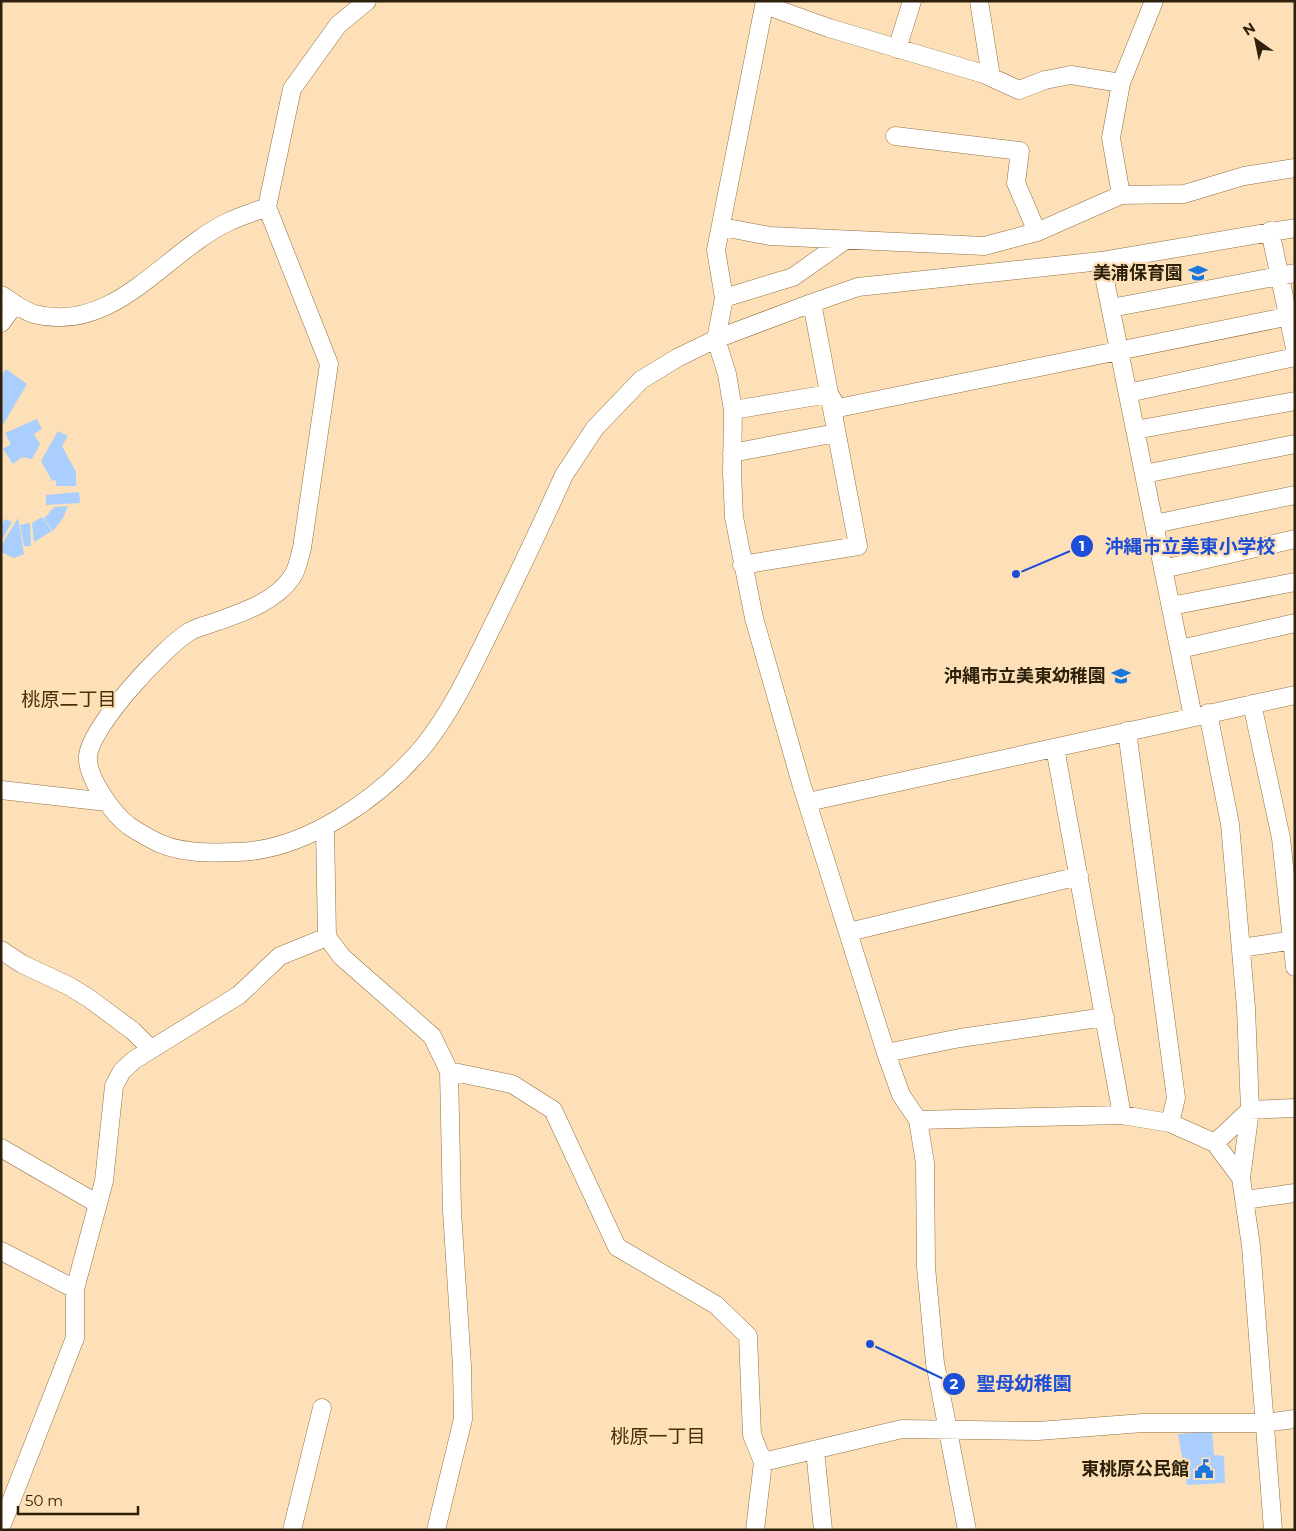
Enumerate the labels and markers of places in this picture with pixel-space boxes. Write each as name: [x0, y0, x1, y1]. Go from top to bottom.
place label: 美浦保育園: [1093, 262, 1183, 284]
school or university icon: 美浦保育園: [1187, 262, 1209, 284]
callout: 沖縄市立美東小学校: [1070, 529, 1286, 563]
place label: 沖縄市立美東幼稚園: [944, 665, 1106, 687]
school or university icon: 沖縄市立美東幼稚園: [1110, 665, 1132, 687]
callout: 聖母幼稚園: [942, 1367, 1082, 1401]
place label: 東桃原公民館: [1081, 1458, 1189, 1480]
public building icon: 東桃原公民館: [1193, 1458, 1215, 1480]

